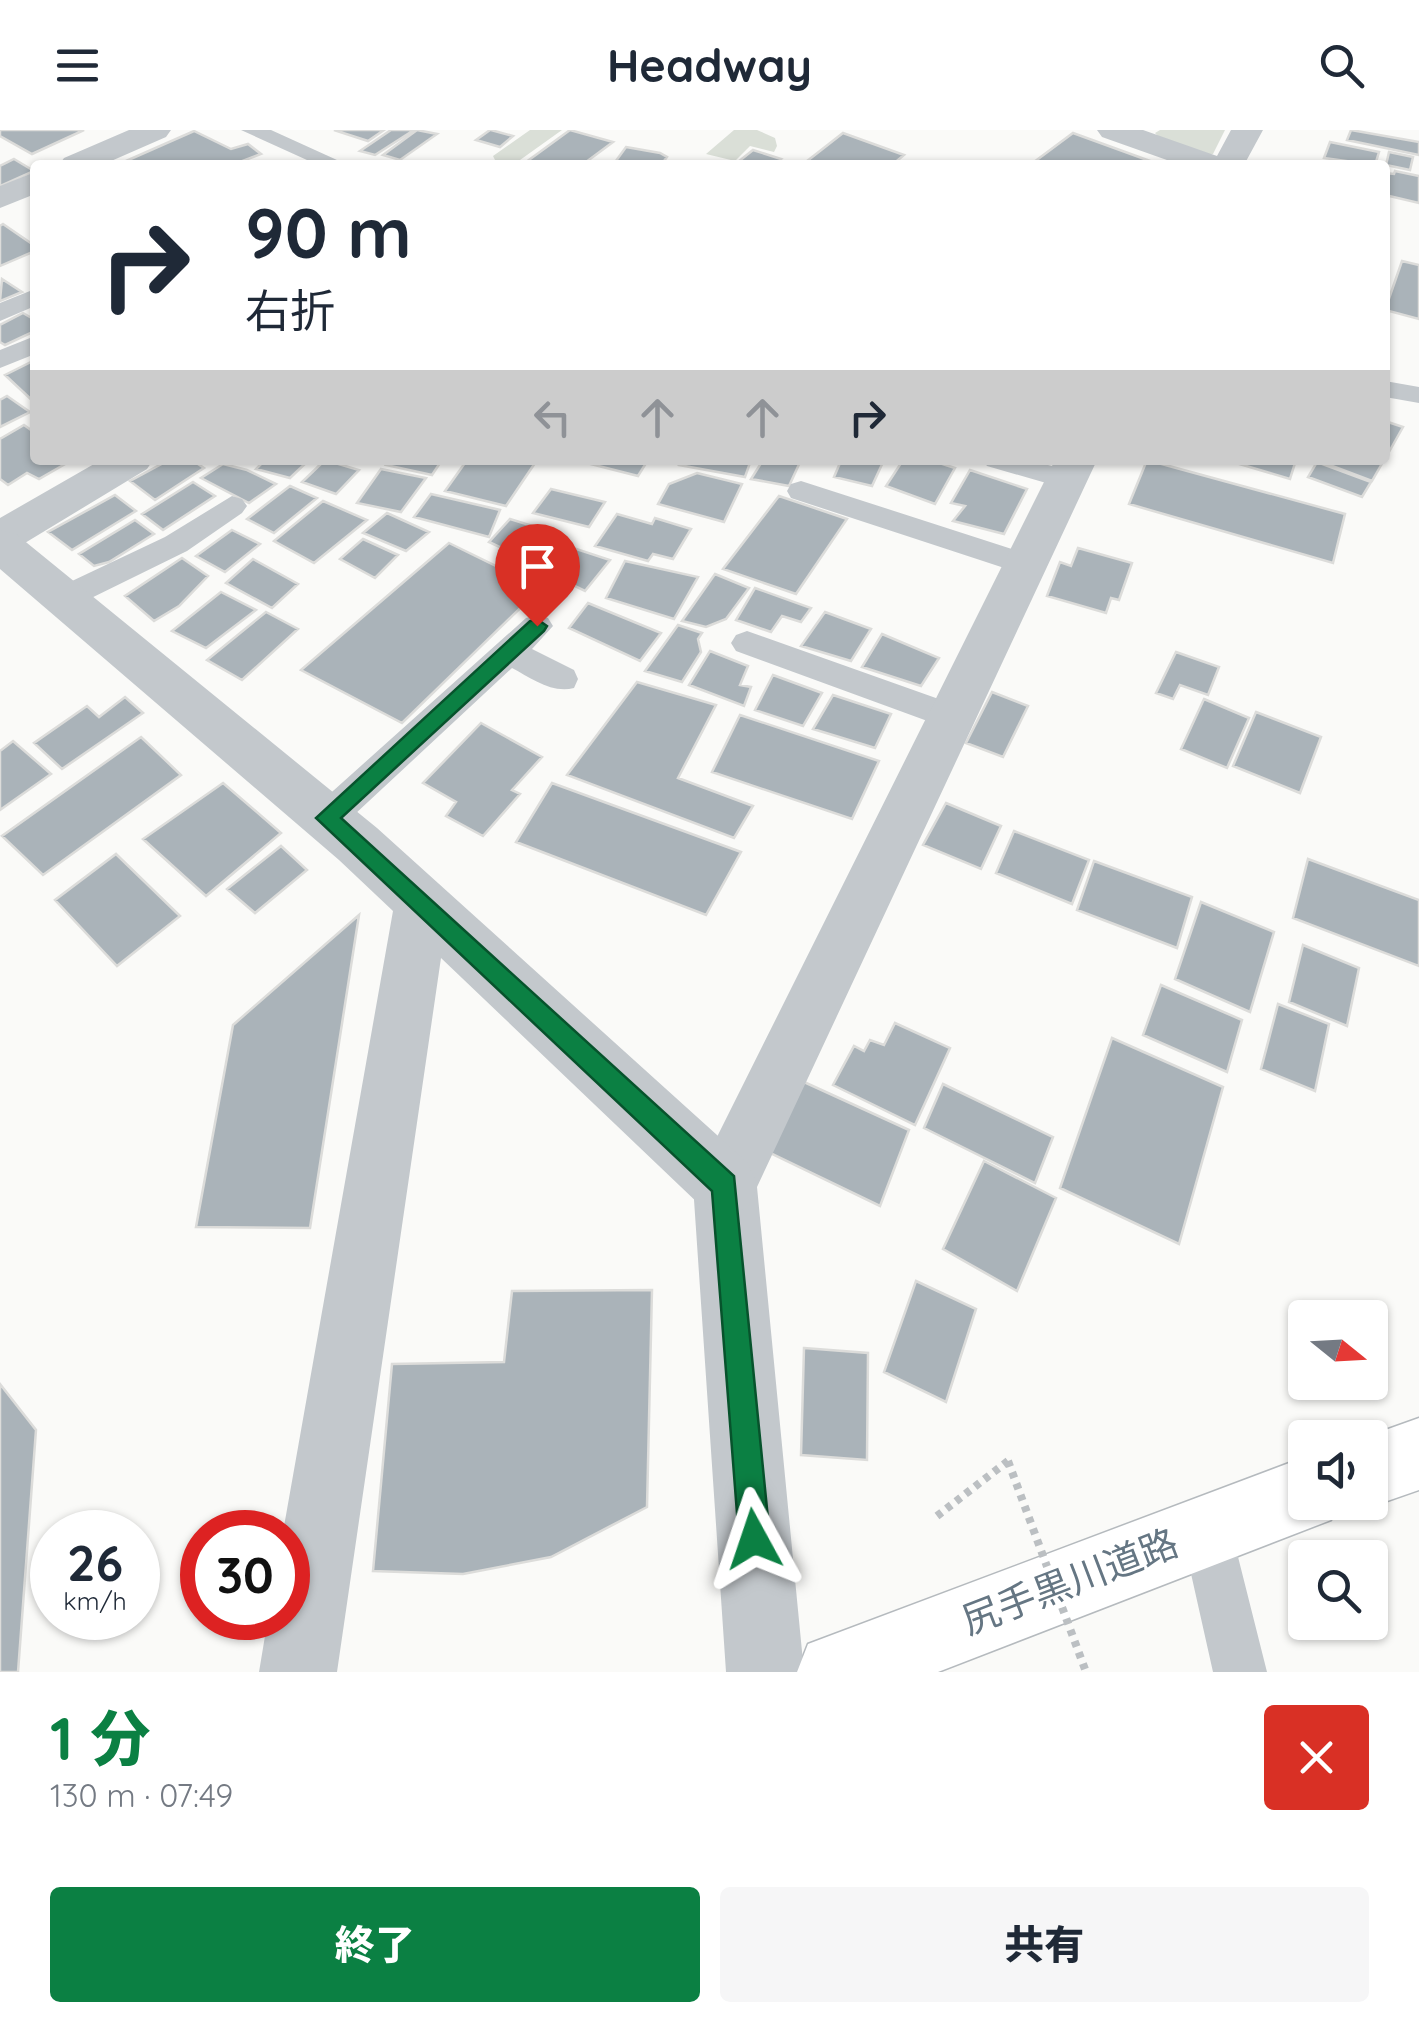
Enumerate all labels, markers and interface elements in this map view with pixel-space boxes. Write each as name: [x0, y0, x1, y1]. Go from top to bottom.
text: Headway: [607, 37, 812, 93]
icon: menu: [50, 38, 105, 93]
icon: search: [1314, 38, 1369, 93]
text: 90 m: [245, 188, 412, 276]
icon: right: [80, 200, 210, 330]
text: 右折: [245, 282, 335, 338]
icon: left: [525, 390, 580, 445]
icon: ahead: [630, 390, 685, 445]
icon: ahead: [735, 390, 790, 445]
icon: right: [840, 390, 895, 445]
pin: [495, 524, 580, 627]
icon: arrive: [510, 539, 565, 594]
north arrow: [1288, 1300, 1388, 1400]
map controls: [1288, 1300, 1388, 1640]
button: sound: [1288, 1420, 1388, 1520]
position arrow: [702, 1487, 806, 1591]
speed limit sign: 30: [180, 1510, 310, 1640]
street label: 尻手黒川道路: [955, 1518, 1185, 1644]
text: 26: [67, 1531, 123, 1594]
button: search: [1288, 1540, 1388, 1640]
text: km/h: [63, 1585, 127, 1616]
text: 1 分: [50, 1700, 150, 1775]
button: close: [1264, 1705, 1369, 1810]
text: 130 m · 07:49: [50, 1775, 233, 1815]
button: 終了: [50, 1887, 700, 2002]
button: 共有: [720, 1887, 1369, 2002]

